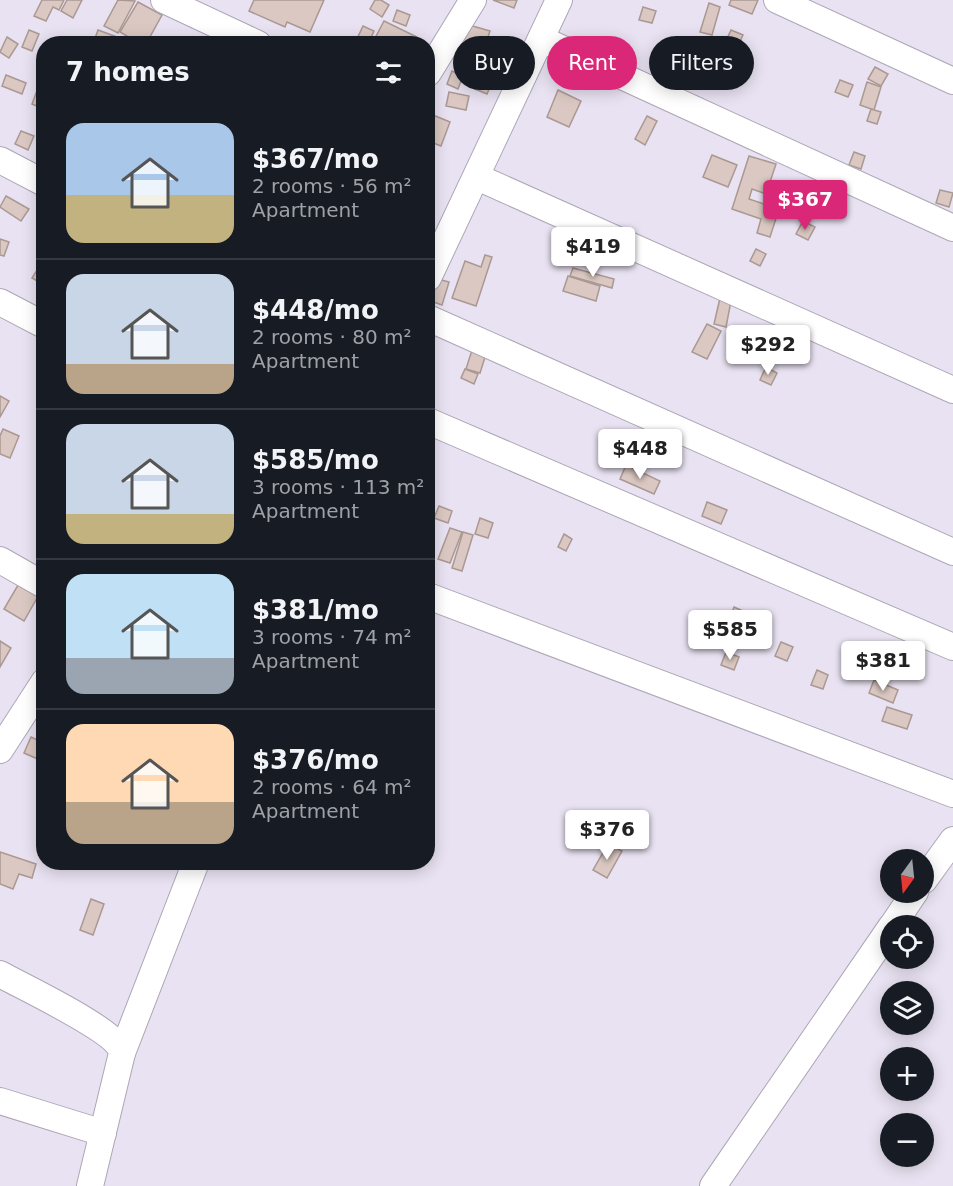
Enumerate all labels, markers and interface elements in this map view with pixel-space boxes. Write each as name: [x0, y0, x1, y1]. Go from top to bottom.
chip: Buy: [453, 36, 535, 90]
chip: Rent: [547, 36, 637, 90]
chip: Filters: [649, 36, 754, 90]
icon: filters: [372, 56, 405, 89]
text: 7 homes: [66, 57, 190, 87]
text: $367/mo: [252, 144, 379, 174]
icon: home: [114, 147, 186, 219]
text: 2 rooms · 56 m²: [252, 174, 412, 198]
pin: $367: [769, 180, 841, 231]
text: $367: [777, 187, 833, 211]
text: Apartment: [252, 198, 359, 222]
pin: $419: [557, 227, 629, 278]
text: $419: [565, 234, 621, 258]
text: $448/mo: [252, 295, 379, 325]
icon: home: [114, 298, 186, 370]
text: 2 rooms · 80 m²: [252, 325, 412, 349]
pin: $292: [732, 325, 804, 376]
text: $292: [740, 332, 796, 356]
text: Apartment: [252, 349, 359, 373]
pin: $448: [604, 429, 676, 480]
text: $448: [612, 436, 668, 460]
text: $585/mo: [252, 445, 379, 475]
icon: home: [114, 448, 186, 520]
text: 3 rooms · 113 m²: [252, 475, 424, 499]
text: Apartment: [252, 499, 359, 523]
text: $381/mo: [252, 595, 379, 625]
icon: home: [114, 598, 186, 670]
pin: $585: [694, 610, 766, 661]
text: $585: [702, 617, 758, 641]
text: 3 rooms · 74 m²: [252, 625, 412, 649]
pin: $381: [847, 641, 919, 692]
text: $381: [855, 648, 911, 672]
text: Apartment: [252, 649, 359, 673]
text: $376/mo: [252, 745, 379, 775]
icon: home: [114, 748, 186, 820]
text: 2 rooms · 64 m²: [252, 775, 412, 799]
text: Apartment: [252, 799, 359, 823]
pin: $376: [571, 810, 643, 861]
text: $376: [579, 817, 635, 841]
north arrow: [880, 849, 934, 903]
map controls: [880, 849, 934, 1167]
button: locate: [880, 915, 934, 969]
button: layers: [880, 981, 934, 1035]
button: +: [880, 1047, 934, 1101]
button: −: [880, 1113, 934, 1167]

